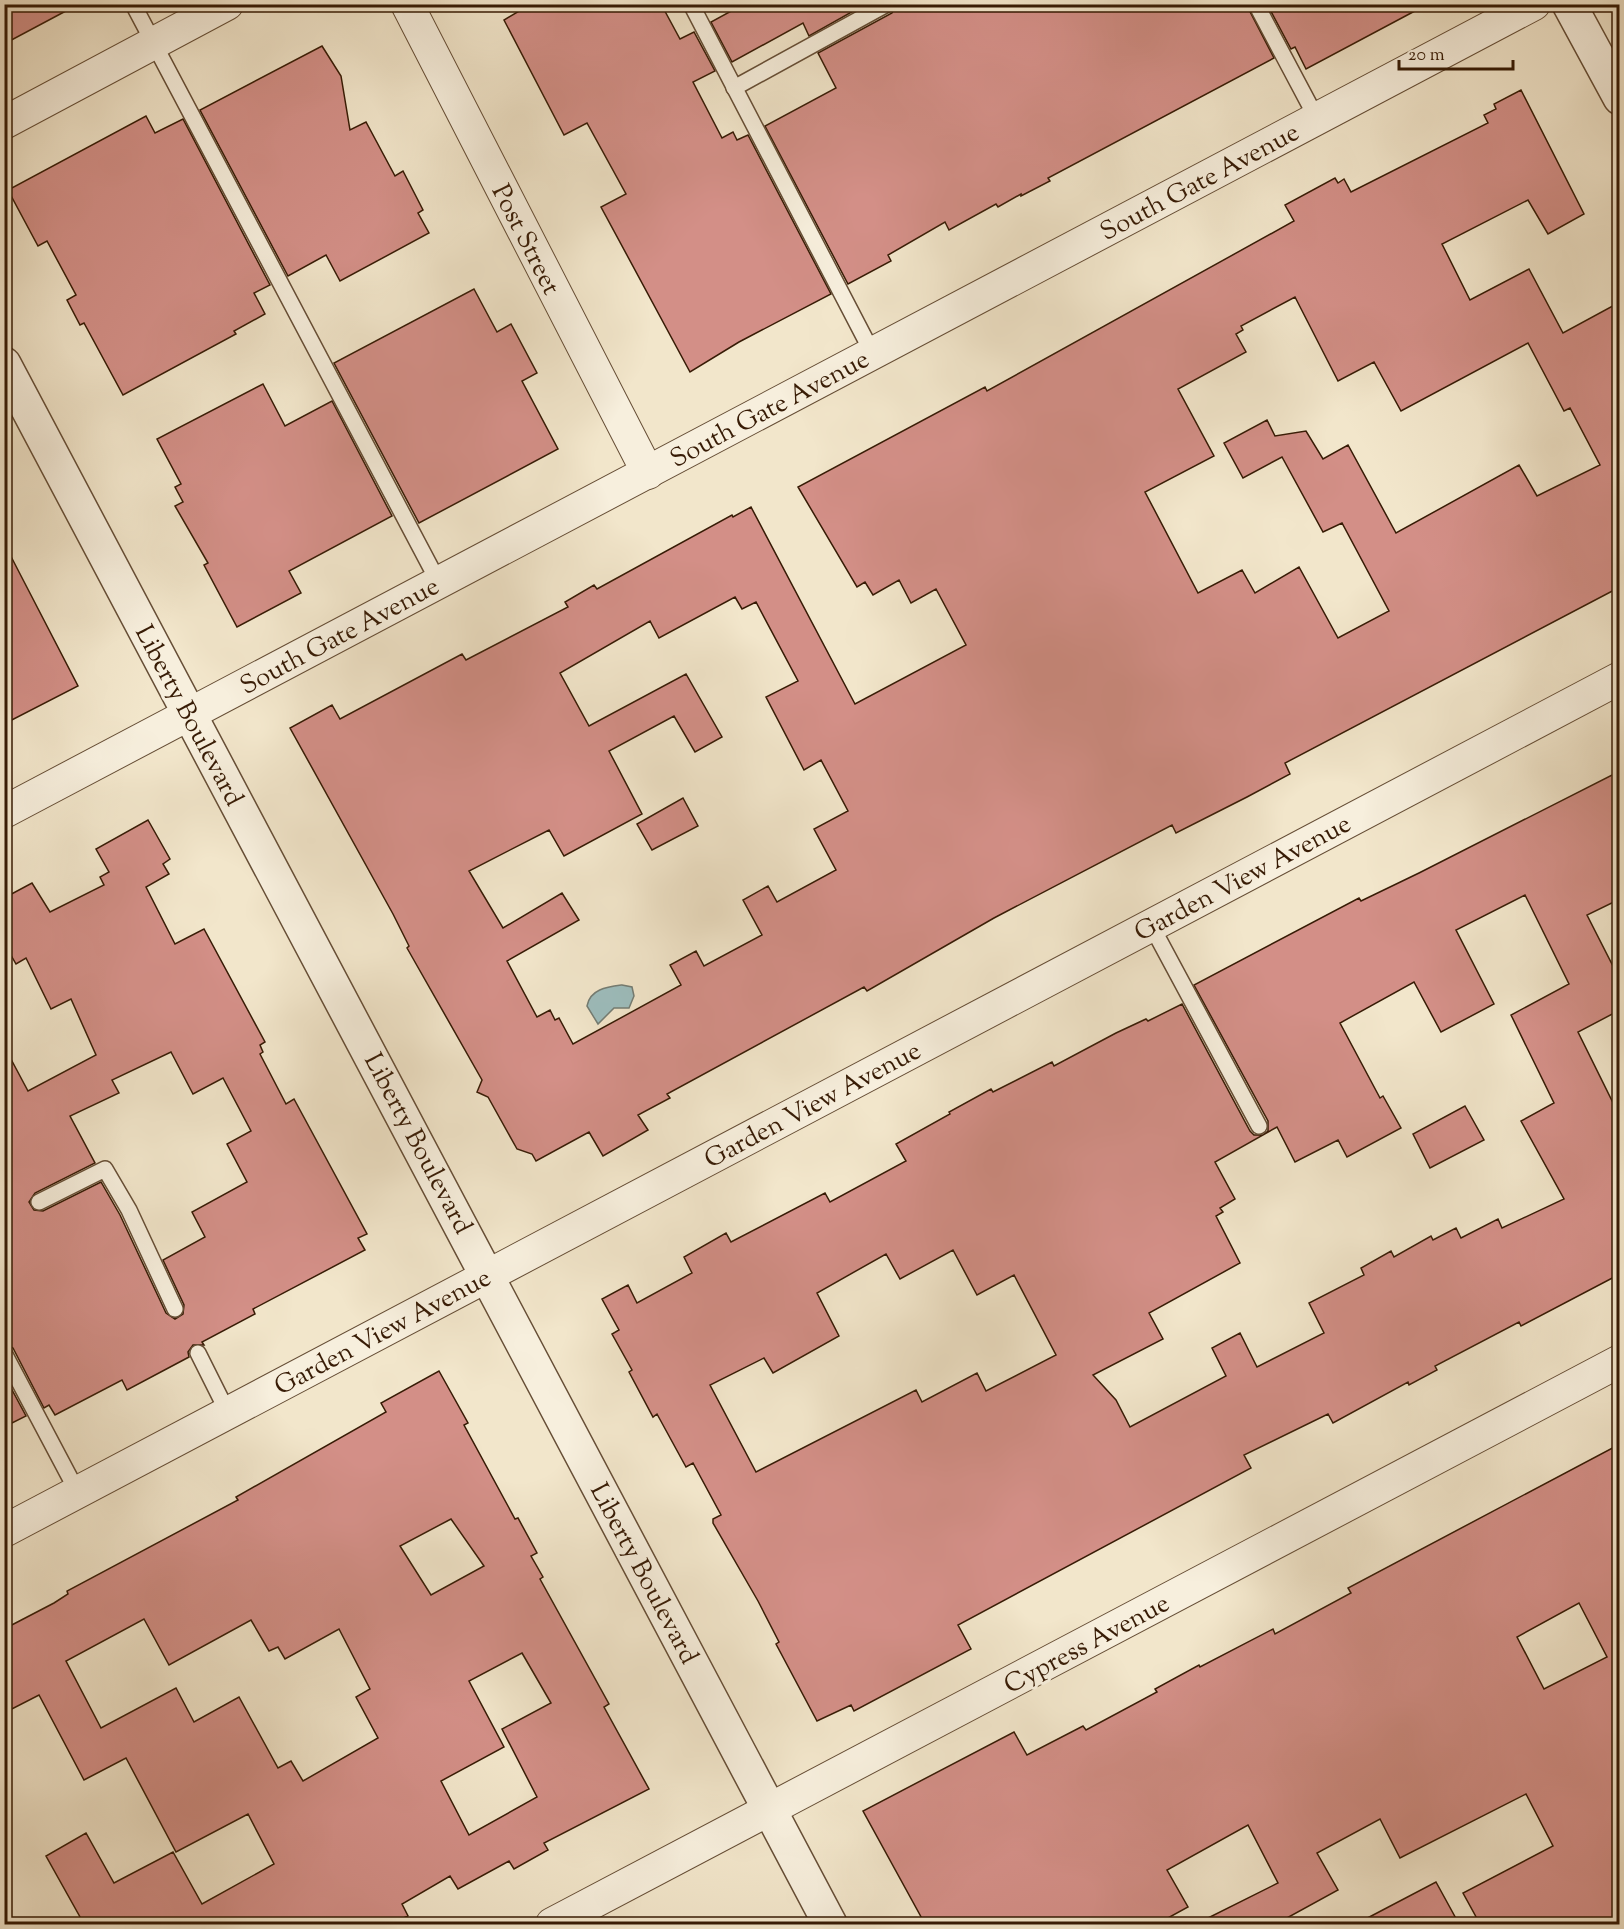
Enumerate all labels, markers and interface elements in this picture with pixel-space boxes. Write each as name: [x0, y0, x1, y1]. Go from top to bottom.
scale bar: [1399, 33, 1513, 71]
text: 20 m: [1408, 43, 1445, 69]
street label: South Gate Avenue: [1094, 115, 1306, 251]
street label: Post Street: [481, 178, 568, 302]
street label: South Gate Avenue: [664, 342, 876, 478]
street label: South Gate Avenue: [234, 569, 446, 705]
street label: Liberty Boulevard: [124, 619, 251, 814]
street label: Garden View Avenue: [1128, 806, 1358, 952]
street label: Garden View Avenue: [698, 1033, 928, 1179]
street label: Liberty Boulevard: [353, 1047, 480, 1242]
street label: Garden View Avenue: [268, 1260, 498, 1406]
street label: Liberty Boulevard: [579, 1477, 706, 1672]
street label: Cypress Avenue: [998, 1586, 1177, 1704]

